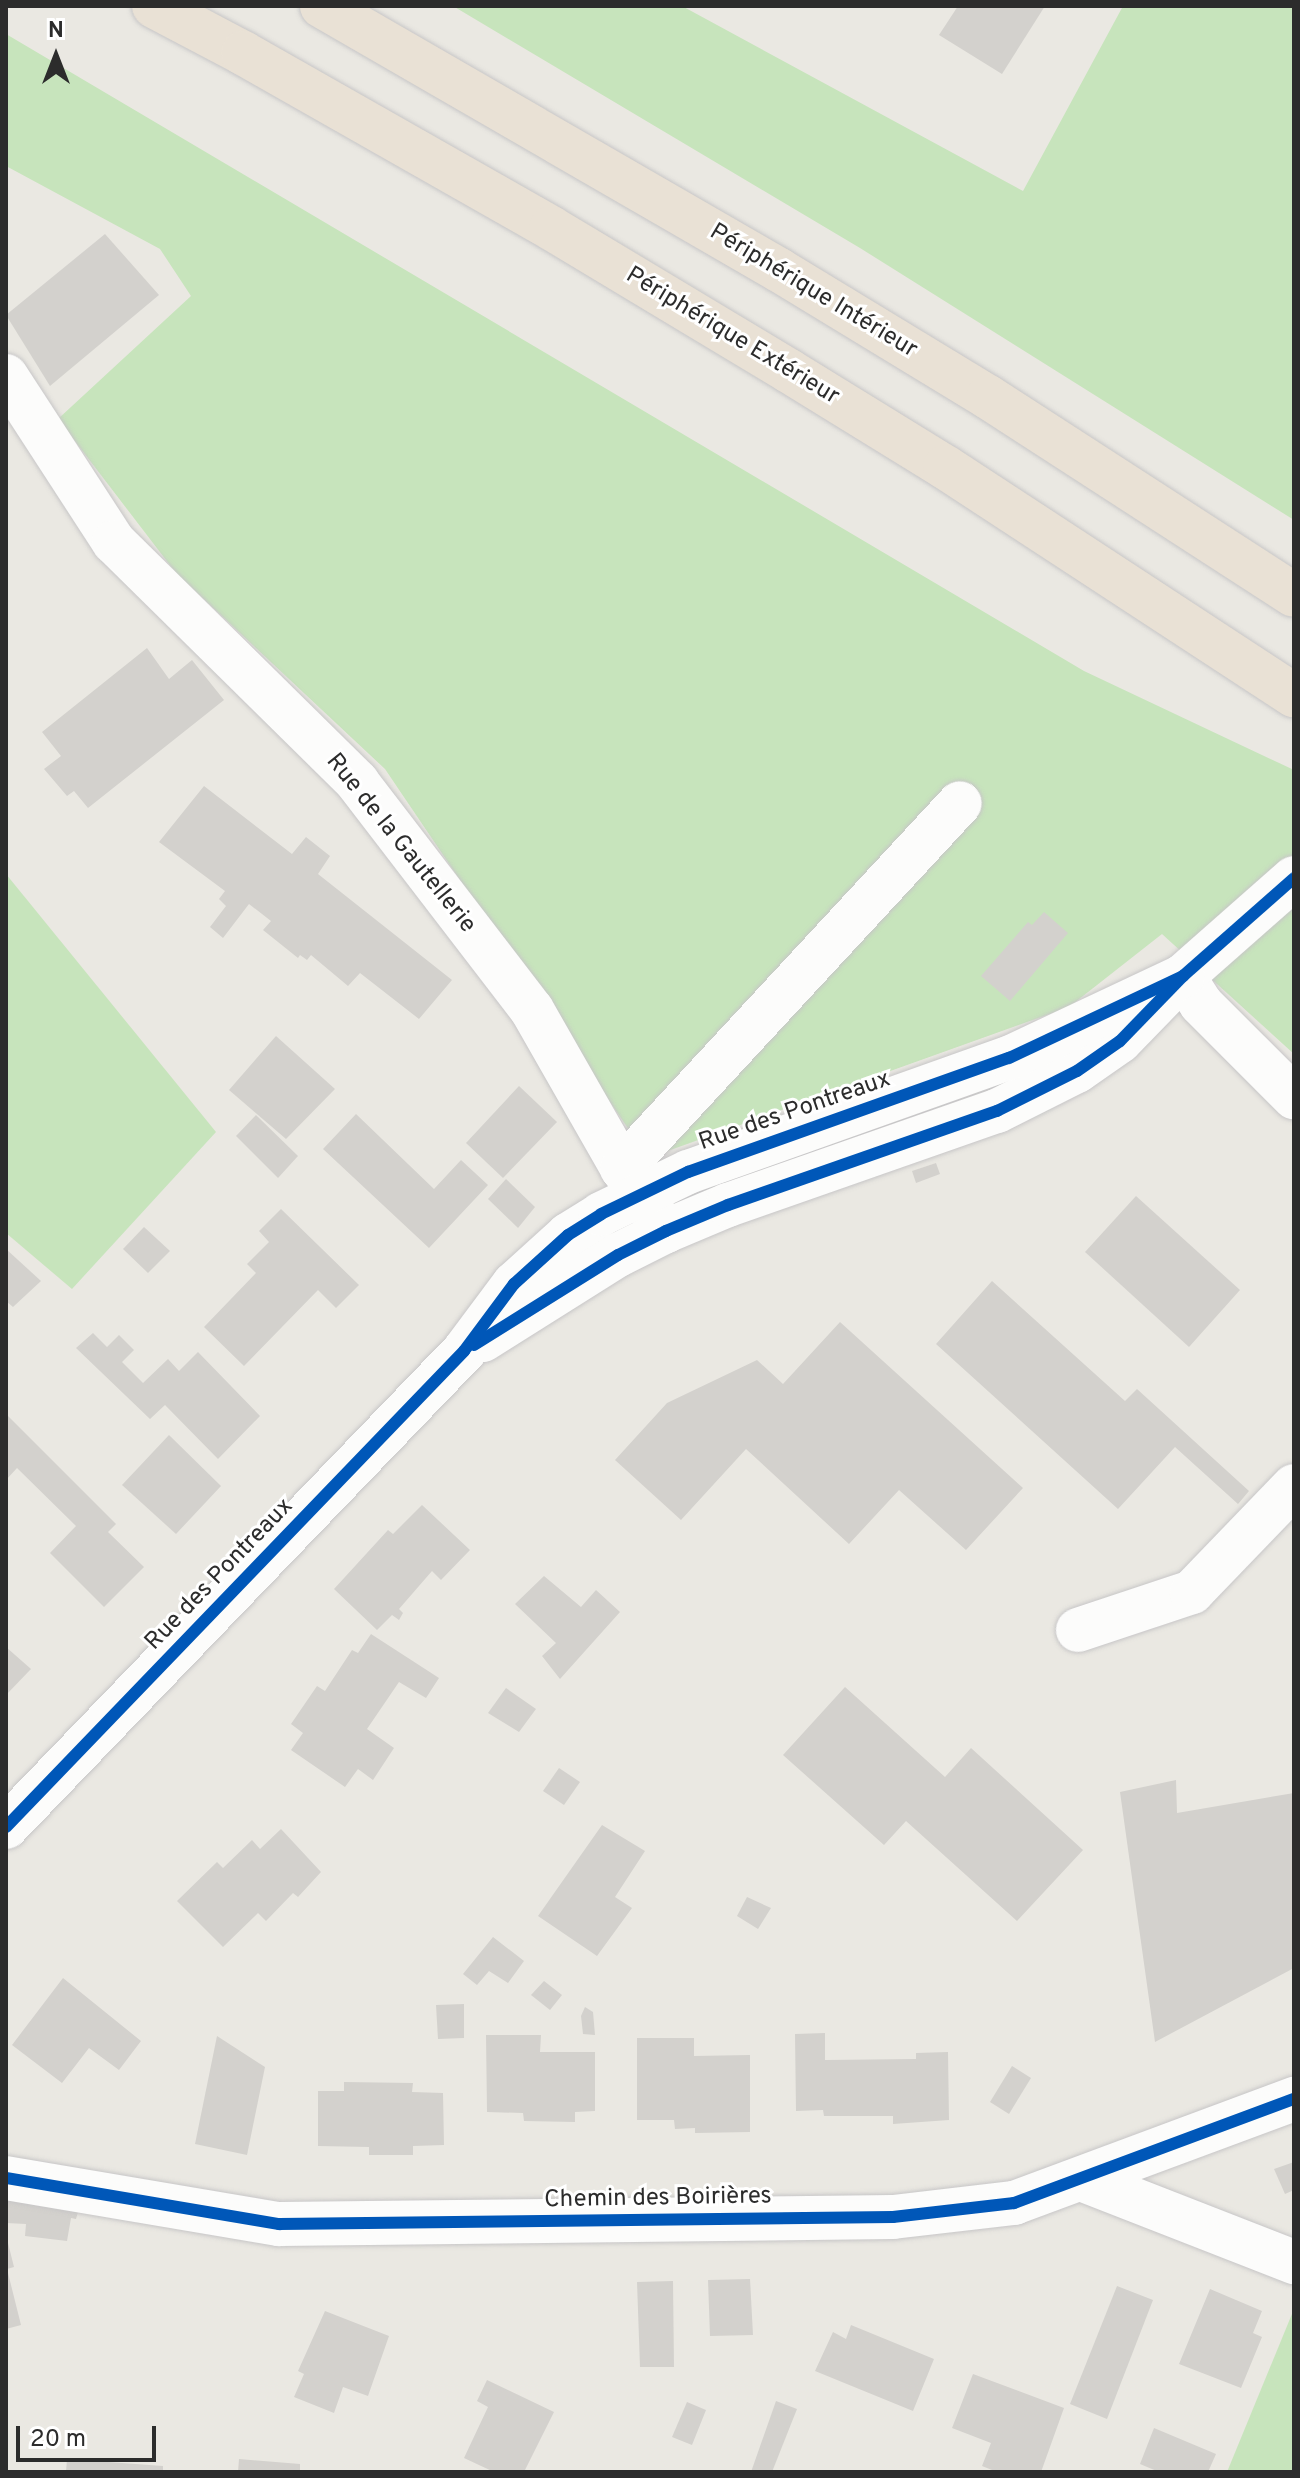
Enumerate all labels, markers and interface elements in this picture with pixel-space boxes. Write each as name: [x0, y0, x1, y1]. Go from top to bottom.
north arrow: [16, 16, 96, 96]
text: N: [48, 18, 64, 45]
street label: Périphérique Intérieur: [704, 219, 922, 365]
street label: Périphérique Extérieur: [620, 262, 844, 412]
street label: Rue de la Gautellerie: [319, 748, 481, 940]
street label: Rue des Pontreaux: [695, 1066, 895, 1158]
street label: Rue des Pontreaux: [140, 1493, 300, 1657]
street label: Chemin des Boirières: [544, 2183, 772, 2215]
scale bar: [20, 2410, 160, 2460]
text: 20 m: [30, 2425, 86, 2455]

